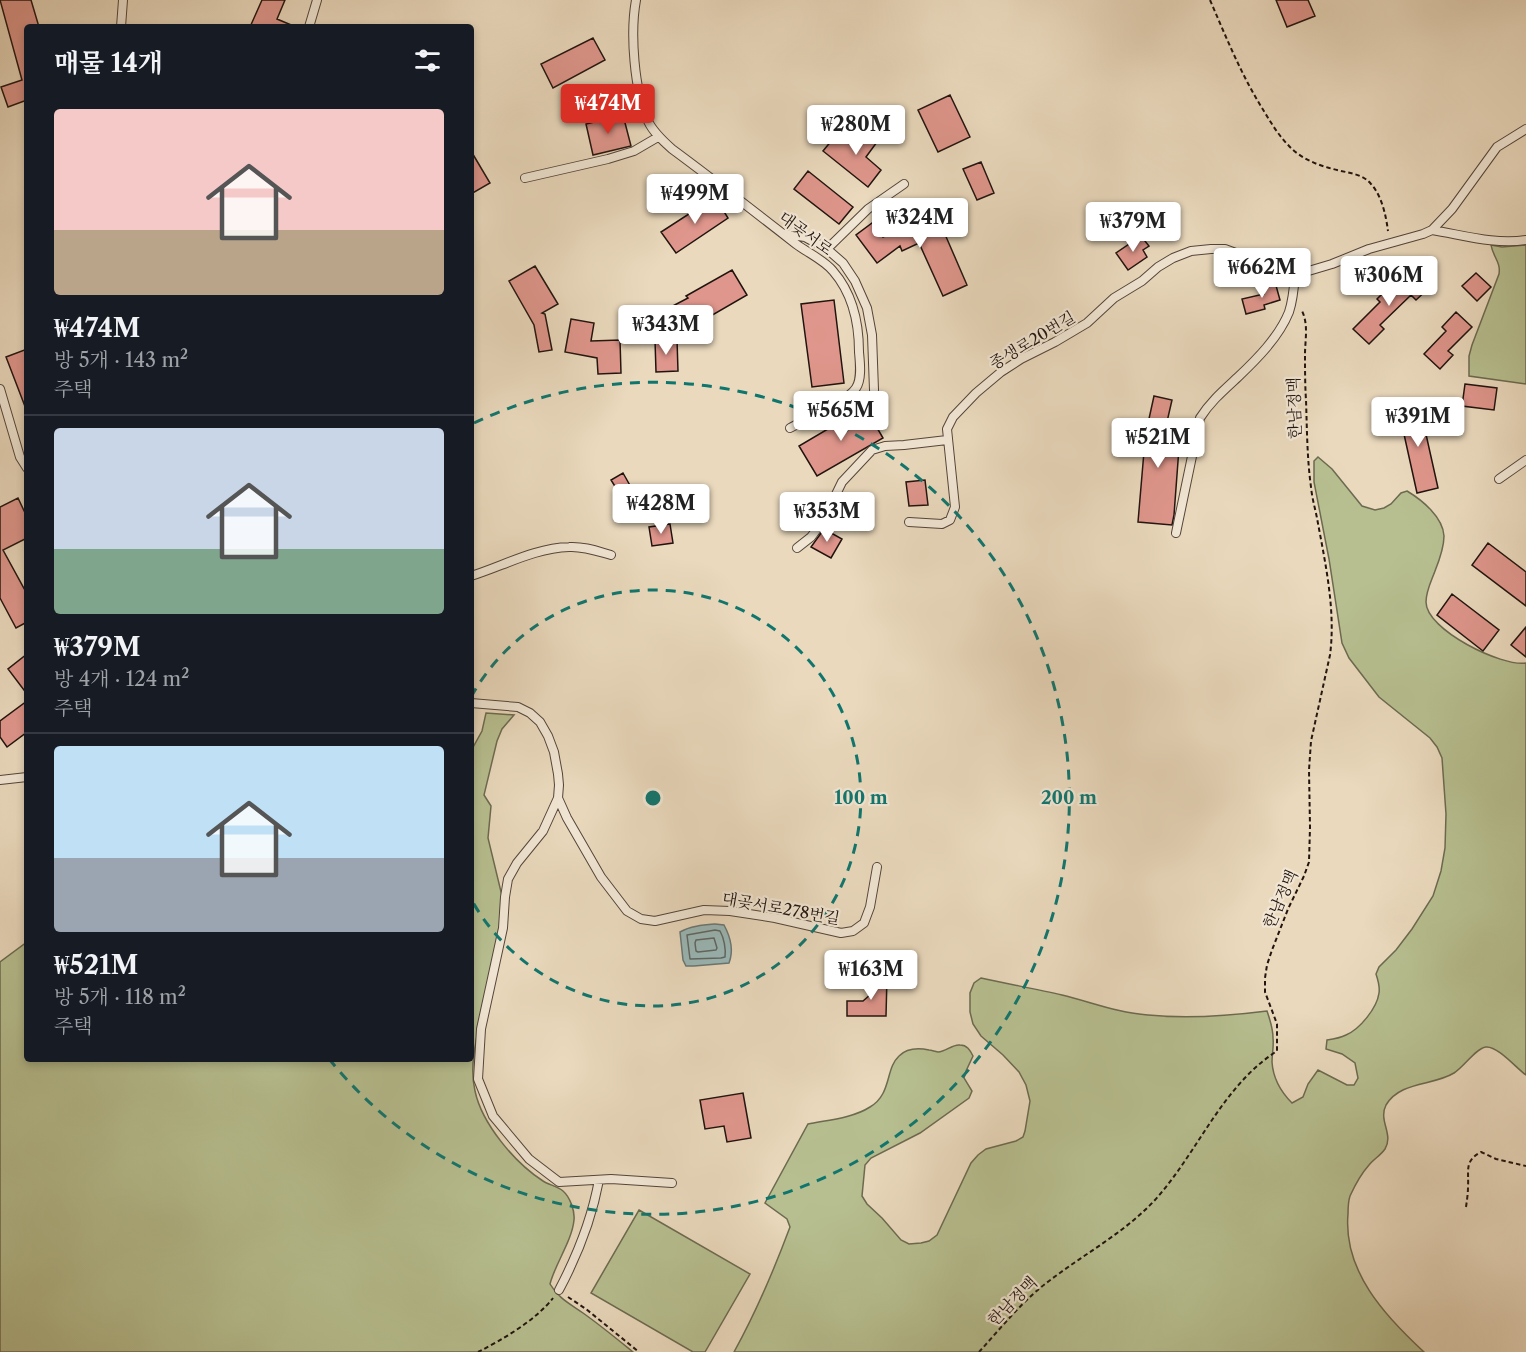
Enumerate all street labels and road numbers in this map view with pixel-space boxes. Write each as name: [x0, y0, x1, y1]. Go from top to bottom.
street label: 대곶서로: [775, 207, 837, 260]
street label: 종생로20번길: [985, 307, 1079, 373]
street label: 한남정맥: [1283, 377, 1305, 439]
street label: 한남정맥: [1258, 867, 1302, 931]
street label: 대곶서로278번길: [721, 888, 841, 928]
street label: 한남정맥: [983, 1272, 1041, 1330]

